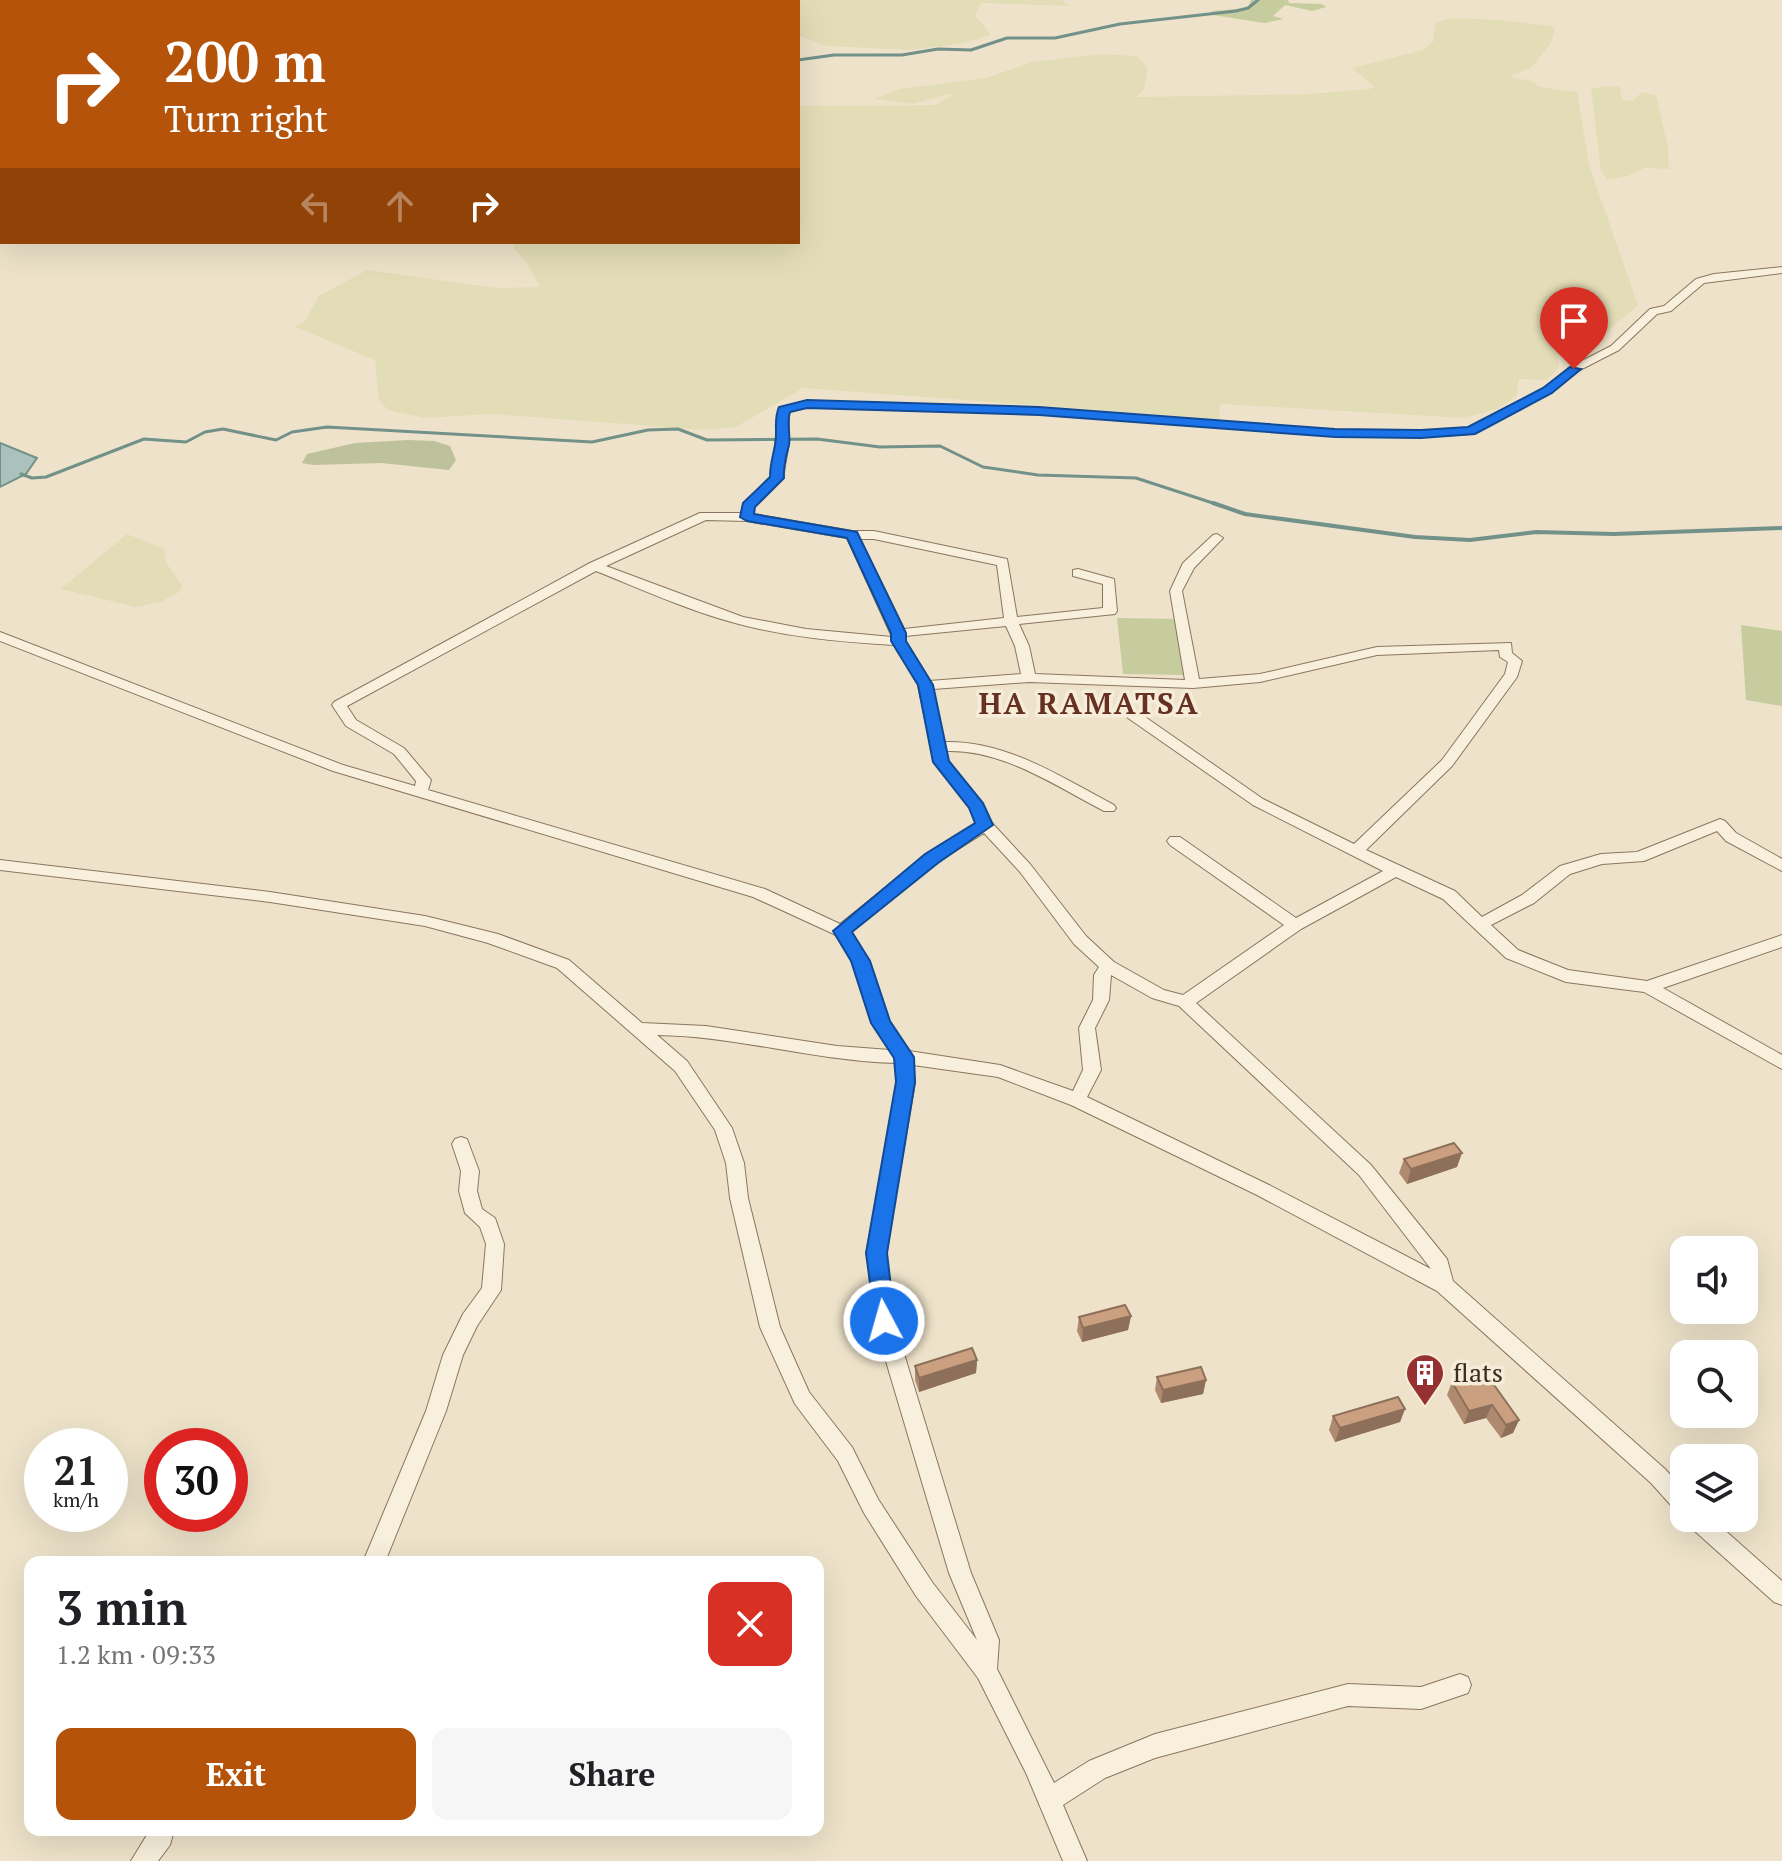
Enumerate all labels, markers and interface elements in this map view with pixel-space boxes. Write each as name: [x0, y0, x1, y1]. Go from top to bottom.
text: 200 m: [164, 24, 326, 98]
icon: right: [32, 32, 136, 136]
text: Turn right: [164, 95, 328, 142]
icon: left: [294, 184, 338, 228]
icon: ahead: [378, 184, 422, 228]
icon: right: [462, 184, 506, 228]
pin: [1540, 287, 1608, 369]
icon: arrive: [1552, 299, 1596, 343]
district label: HA RAMATSA: [978, 683, 1200, 723]
map controls: [1670, 1236, 1758, 1532]
button: sound: [1670, 1236, 1758, 1324]
position arrow: [842, 1279, 926, 1363]
button: search: [1670, 1340, 1758, 1428]
building icon: flats: [1404, 1352, 1446, 1407]
place label: flats: [1453, 1355, 1503, 1389]
speed limit sign: 30: [144, 1428, 248, 1532]
text: 21: [53, 1443, 99, 1496]
button: layers: [1670, 1444, 1758, 1532]
text: km/h: [53, 1486, 99, 1513]
text: 3 min: [56, 1575, 187, 1639]
button: close: [708, 1582, 792, 1666]
text: 1.2 km · 09:33: [56, 1637, 216, 1671]
button: Exit: [56, 1728, 416, 1820]
button: Share: [432, 1728, 792, 1820]

